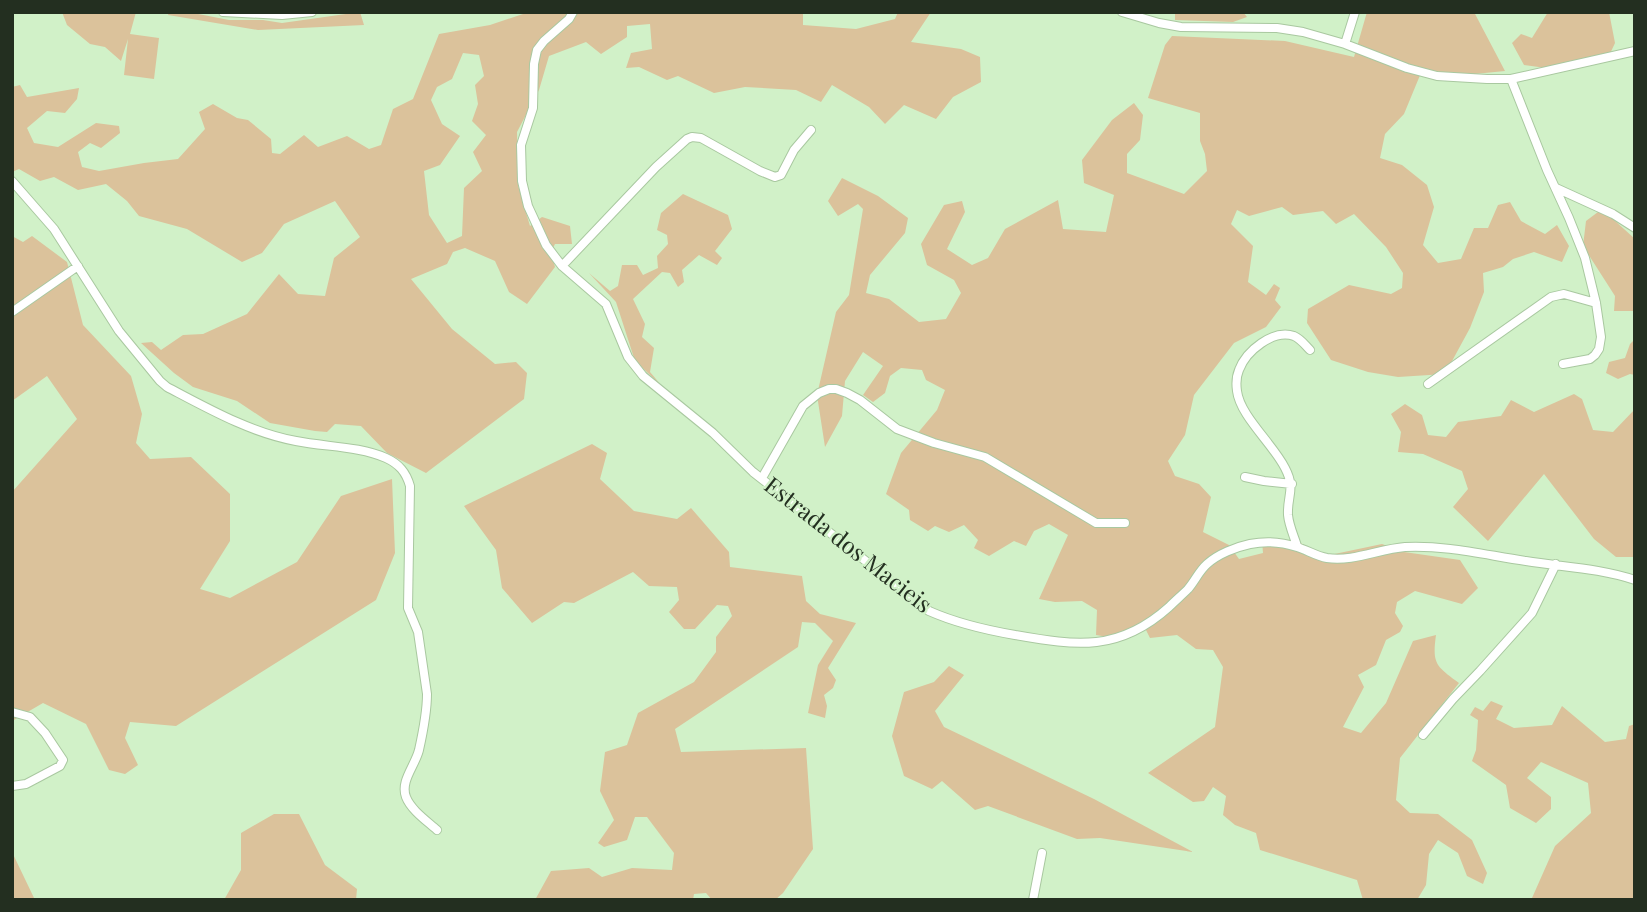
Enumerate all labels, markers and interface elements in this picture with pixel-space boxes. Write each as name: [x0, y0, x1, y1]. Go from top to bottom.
street label: Estrada dos Macieis: [759, 469, 939, 619]

